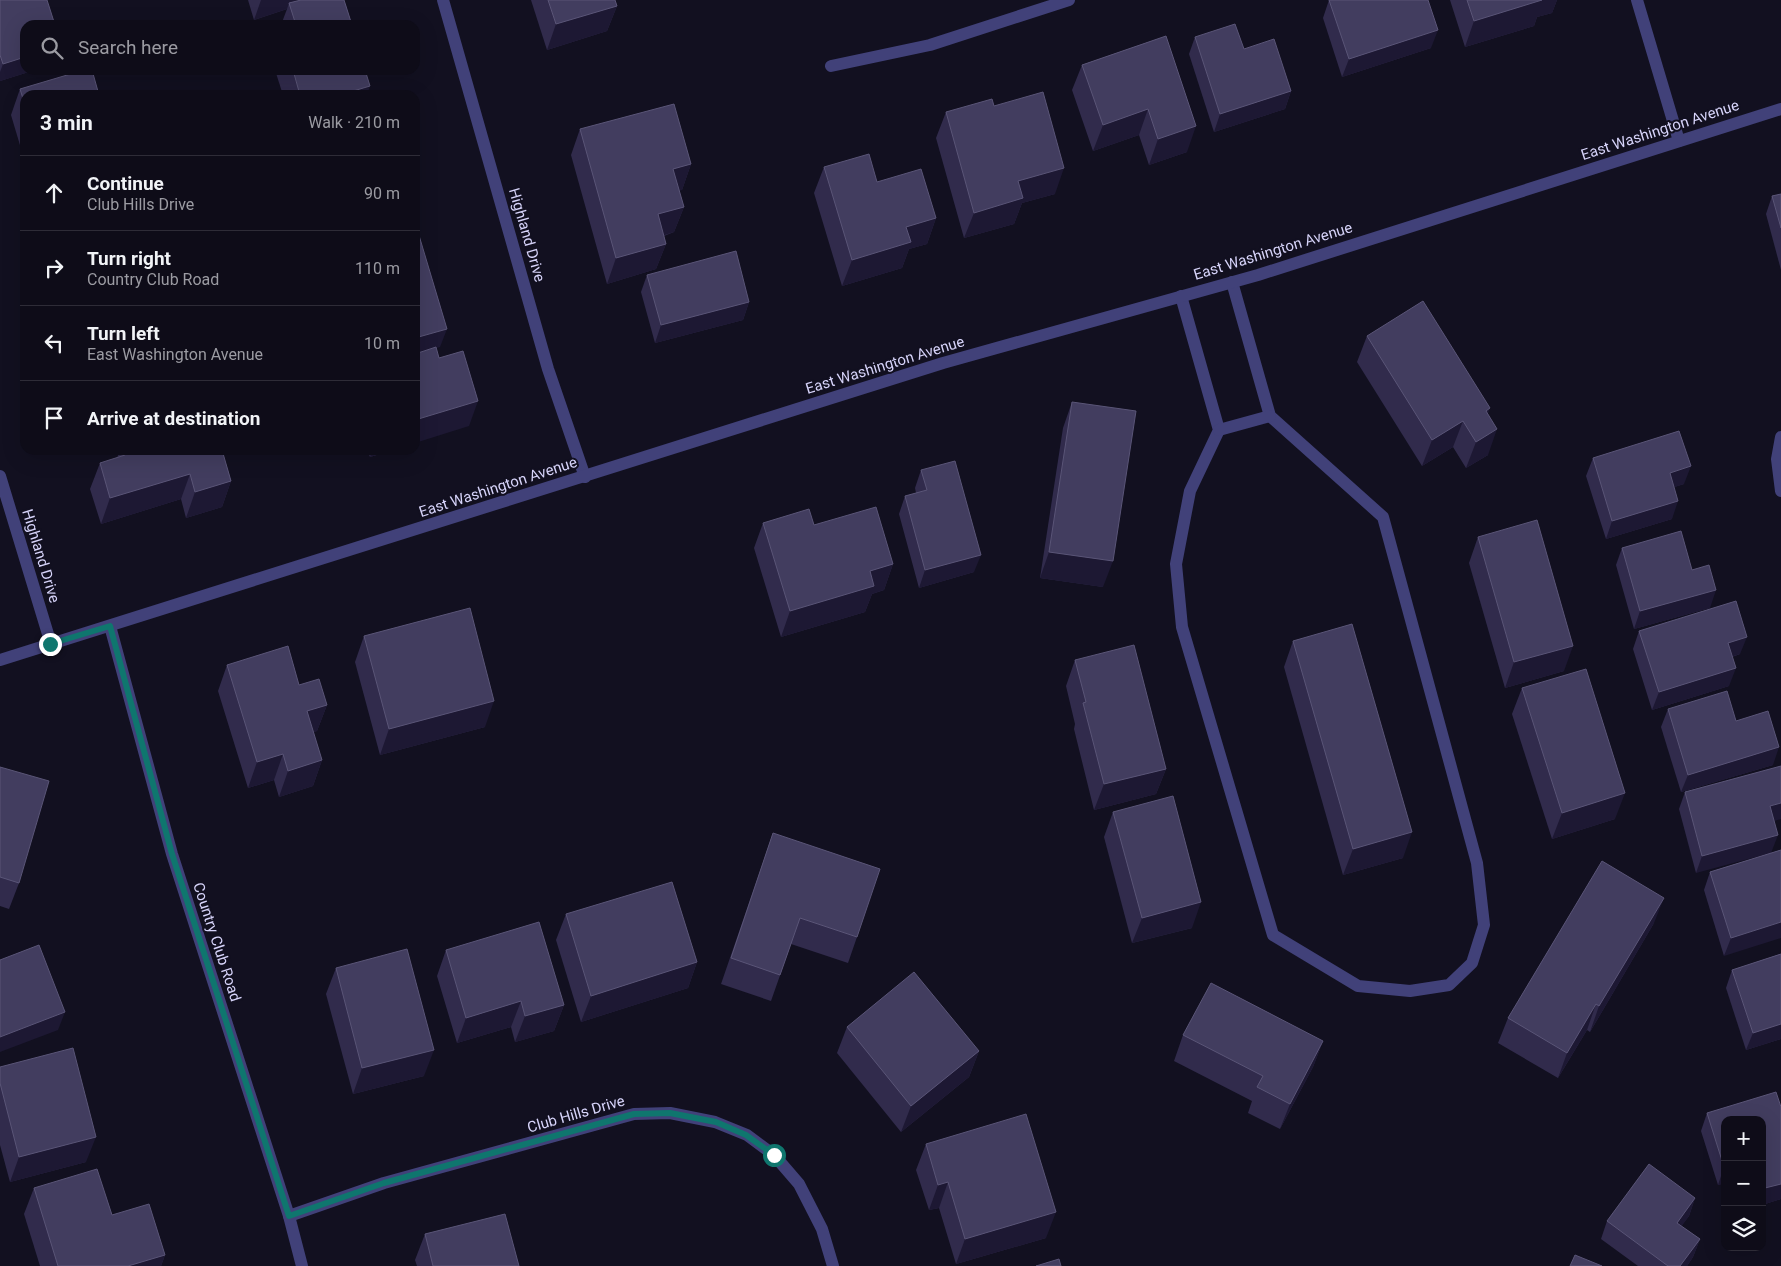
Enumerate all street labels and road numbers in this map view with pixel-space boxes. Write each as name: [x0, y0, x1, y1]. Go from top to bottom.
street label: East Washington Avenue: [1579, 96, 1741, 164]
street label: Highland Drive: [505, 186, 549, 284]
street label: East Washington Avenue: [1191, 218, 1355, 284]
street label: East Washington Avenue: [803, 332, 967, 398]
street label: East Washington Avenue: [417, 453, 579, 521]
street label: Highland Drive: [18, 507, 64, 605]
street label: Country Club Road: [189, 880, 245, 1004]
street label: Club Hills Drive: [525, 1091, 627, 1137]

